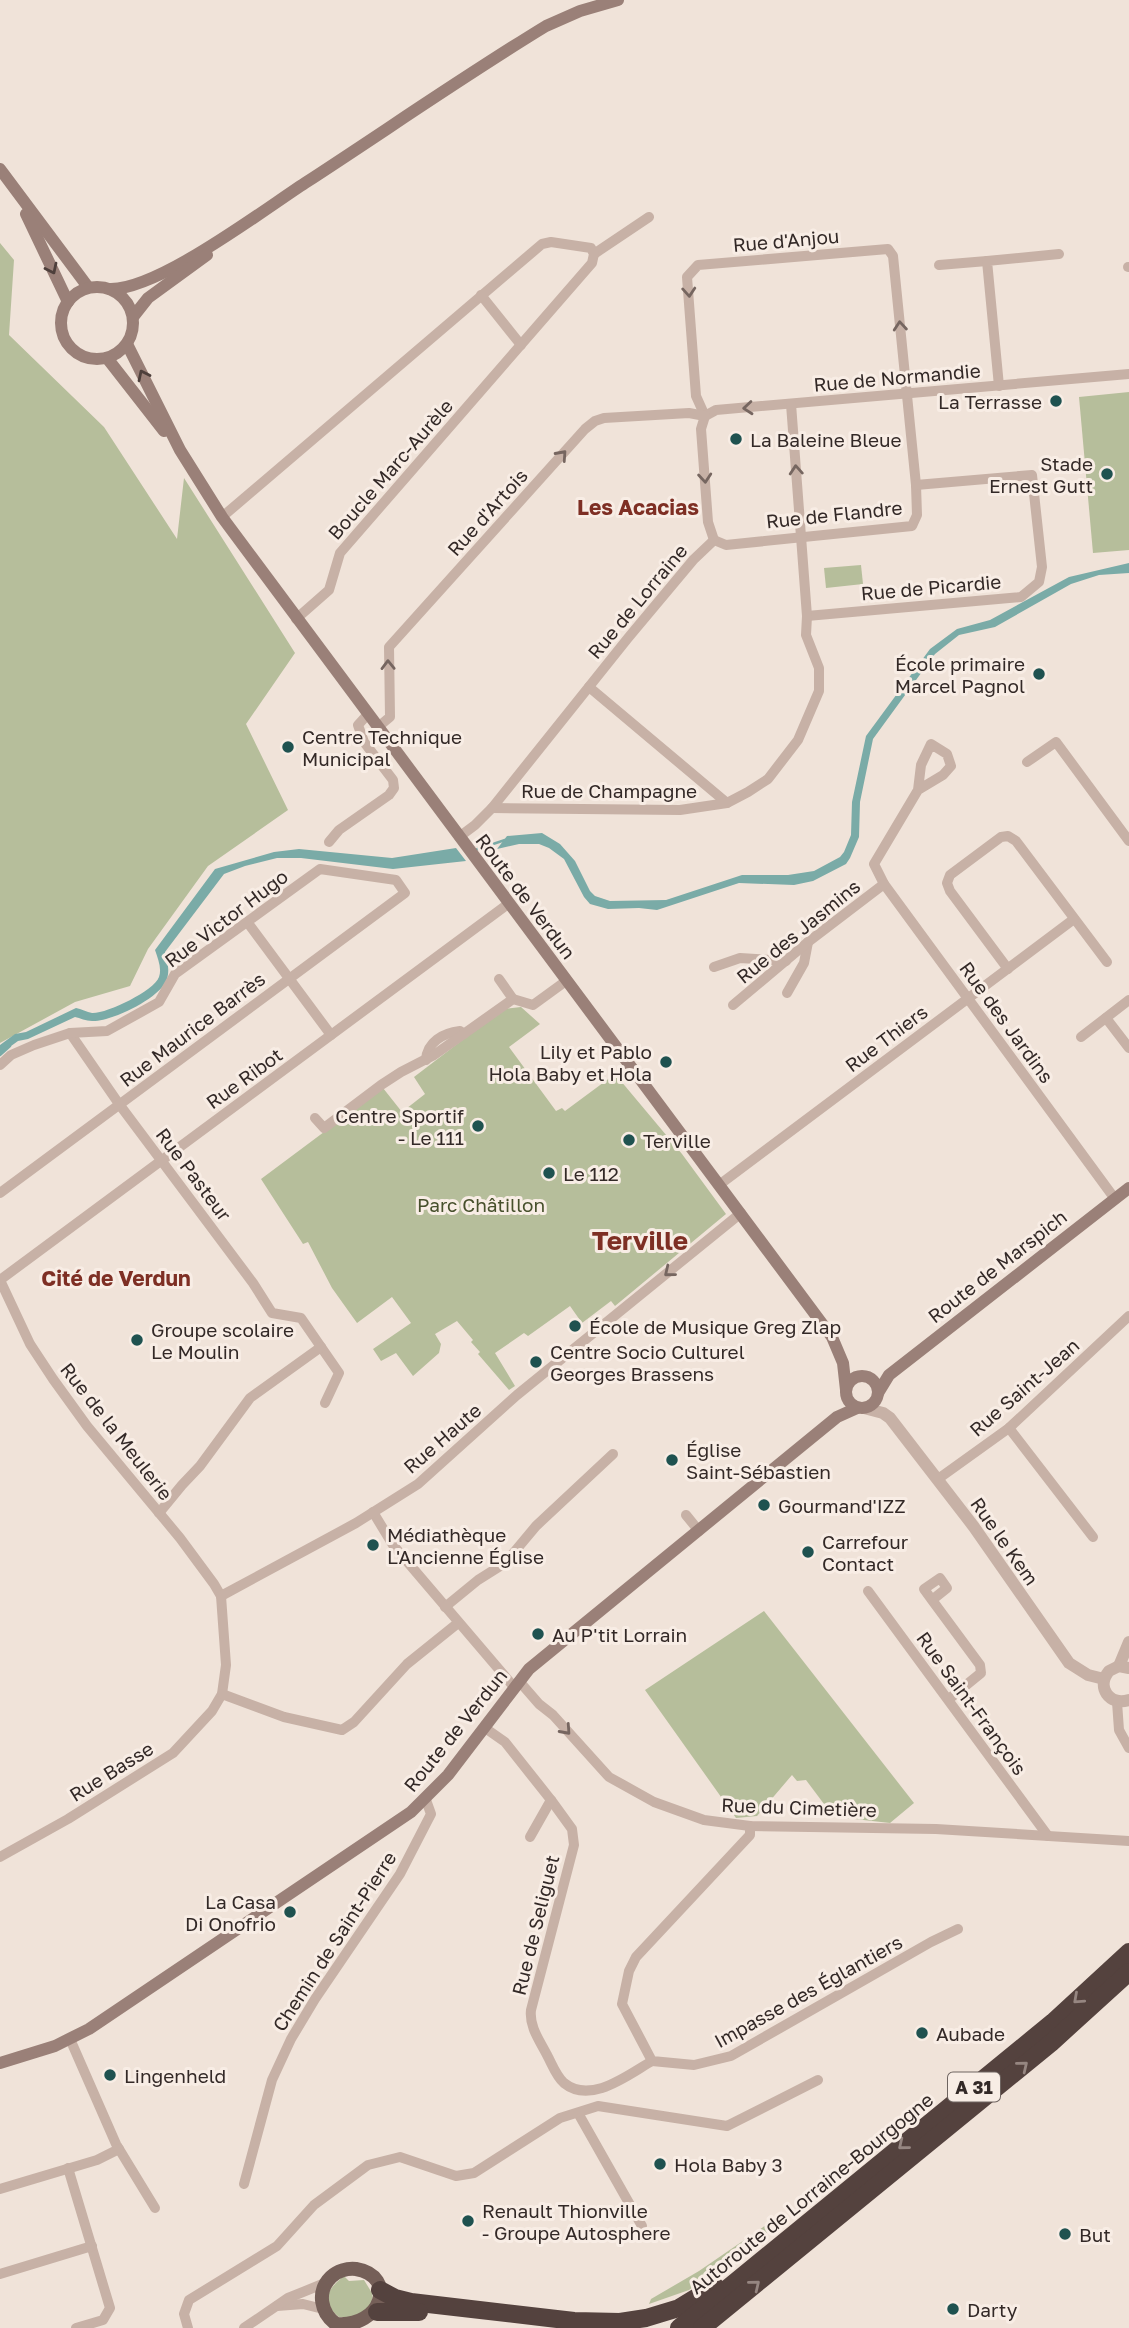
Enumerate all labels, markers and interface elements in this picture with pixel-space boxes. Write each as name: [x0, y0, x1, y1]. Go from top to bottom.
street label: Rue d'Anjou: [732, 224, 840, 256]
one-way arrow: [44, 262, 58, 274]
one-way arrow: [681, 287, 696, 298]
one-way arrow: [892, 320, 907, 332]
street label: Rue de Normandie: [813, 358, 981, 396]
one-way arrow: [137, 370, 151, 382]
place label: La Terrasse: [938, 390, 1042, 413]
marker: La Terrasse: [1048, 393, 1064, 409]
street label: Boucle Marc-Aurèle: [323, 394, 457, 544]
one-way arrow: [742, 400, 753, 415]
place label: La Baleine Bleue: [750, 428, 902, 451]
marker: La Baleine Bleue: [728, 431, 744, 447]
one-way arrow: [554, 450, 566, 463]
place label: Stade Ernest Gutt: [989, 452, 1093, 497]
street label: Rue d'Artois: [442, 464, 532, 560]
one-way arrow: [789, 464, 804, 475]
marker: Stade Ernest Gutt: [1099, 466, 1115, 482]
one-way arrow: [697, 473, 712, 484]
district label: Les Acacias: [577, 494, 699, 520]
street label: Rue de Flandre: [765, 495, 903, 533]
street label: Rue de Lorraine: [582, 539, 692, 663]
street label: Rue de Picardie: [860, 569, 1002, 605]
place label: École primaire Marcel Pagnol: [895, 652, 1025, 697]
one-way arrow: [381, 659, 396, 670]
marker: École primaire Marcel Pagnol: [1031, 666, 1047, 682]
place label: Centre Technique Municipal: [302, 725, 462, 770]
marker: Centre Technique Municipal: [280, 739, 296, 755]
street label: Rue de Champagne: [521, 779, 697, 802]
street label: Route de Verdun: [471, 829, 581, 963]
street label: Rue Victor Hugo: [160, 864, 292, 972]
street label: Rue des Jasmins: [732, 874, 864, 988]
street label: Rue des Jardins: [955, 957, 1059, 1087]
street label: Rue Maurice Barrès: [115, 967, 269, 1091]
street label: Rue Thiers: [840, 1000, 932, 1076]
place label: Lily et Pablo Hola Baby et Hola: [488, 1040, 652, 1085]
street label: Rue Ribot: [201, 1043, 287, 1113]
marker: Lily et Pablo Hola Baby et Hola: [658, 1054, 674, 1070]
place label: Centre Sportif - Le 111: [335, 1104, 464, 1149]
marker: Centre Sportif - Le 111: [470, 1118, 486, 1134]
street label: Rue Pasteur: [152, 1123, 237, 1225]
place label: Terville: [643, 1129, 711, 1152]
marker: Terville: [621, 1132, 637, 1148]
place label: Le 112: [563, 1162, 619, 1185]
marker: Le 112: [541, 1165, 557, 1181]
park label: Parc Châtillon: [417, 1193, 545, 1216]
street label: Route de Marspich: [923, 1205, 1071, 1327]
district label: Terville: [592, 1225, 688, 1256]
one-way arrow: [665, 1264, 678, 1276]
district label: Cité de Verdun: [41, 1265, 191, 1291]
place label: École de Musique Greg Zlap: [589, 1315, 841, 1338]
place label: Groupe scolaire Le Moulin: [151, 1318, 294, 1363]
marker: École de Musique Greg Zlap: [567, 1318, 583, 1334]
marker: Groupe scolaire Le Moulin: [129, 1332, 145, 1348]
street label: Rue Saint-Jean: [964, 1333, 1084, 1441]
place label: Centre Socio Culturel Georges Brassens: [550, 1340, 745, 1385]
marker: Centre Socio Culturel Georges Brassens: [528, 1354, 544, 1370]
street label: Rue de la Meulerie: [56, 1358, 178, 1504]
street label: Rue Haute: [399, 1398, 485, 1478]
place label: Église Saint-Sébastien: [686, 1438, 831, 1483]
marker: Église Saint-Sébastien: [664, 1452, 680, 1468]
street label: Rue le Kem: [966, 1493, 1044, 1589]
place label: Gourmand'IZZ: [778, 1494, 906, 1517]
marker: Gourmand'IZZ: [756, 1497, 772, 1513]
place label: Médiathèque L'Ancienne Église: [387, 1523, 544, 1568]
place label: Carrefour Contact: [822, 1530, 909, 1575]
marker: Médiathèque L'Ancienne Église: [365, 1537, 381, 1553]
marker: Carrefour Contact: [800, 1544, 816, 1560]
place label: Au P'tit Lorrain: [552, 1623, 687, 1646]
marker: Au P'tit Lorrain: [530, 1626, 546, 1642]
street label: Rue Saint-François: [912, 1627, 1032, 1779]
street label: Route de Verdun: [398, 1664, 512, 1796]
one-way arrow: [558, 1721, 571, 1734]
street label: Rue Basse: [65, 1736, 157, 1806]
street label: Rue du Cimetière: [721, 1793, 877, 1821]
street label: Chemin de Saint-Pierre: [267, 1847, 401, 2035]
street label: Rue de Seliguet: [506, 1853, 564, 1997]
place label: La Casa Di Onofrio: [185, 1890, 276, 1935]
marker: La Casa Di Onofrio: [282, 1904, 298, 1920]
street label: Impasse des Églantiers: [710, 1930, 906, 2052]
one-way arrow: [1073, 1991, 1086, 2003]
place label: Aubade: [936, 2022, 1005, 2045]
marker: Aubade: [914, 2025, 930, 2041]
one-way arrow: [1015, 2062, 1027, 2075]
place label: Lingenheld: [124, 2064, 226, 2087]
marker: Lingenheld: [102, 2067, 118, 2083]
road number: A 31: [948, 2073, 1000, 2102]
street label: Autoroute de Lorraine-Bourgogne: [685, 2088, 937, 2298]
one-way arrow: [899, 2137, 912, 2149]
place label: Hola Baby 3: [674, 2153, 783, 2176]
marker: Hola Baby 3: [652, 2156, 668, 2172]
place label: Renault Thionville - Groupe Autosphere: [482, 2199, 670, 2244]
marker: Renault Thionville - Groupe Autosphere: [460, 2213, 476, 2229]
place label: But: [1079, 2223, 1111, 2246]
marker: But: [1057, 2226, 1073, 2242]
one-way arrow: [746, 2281, 759, 2293]
place label: Darty: [967, 2298, 1018, 2321]
marker: Darty: [945, 2301, 961, 2317]

